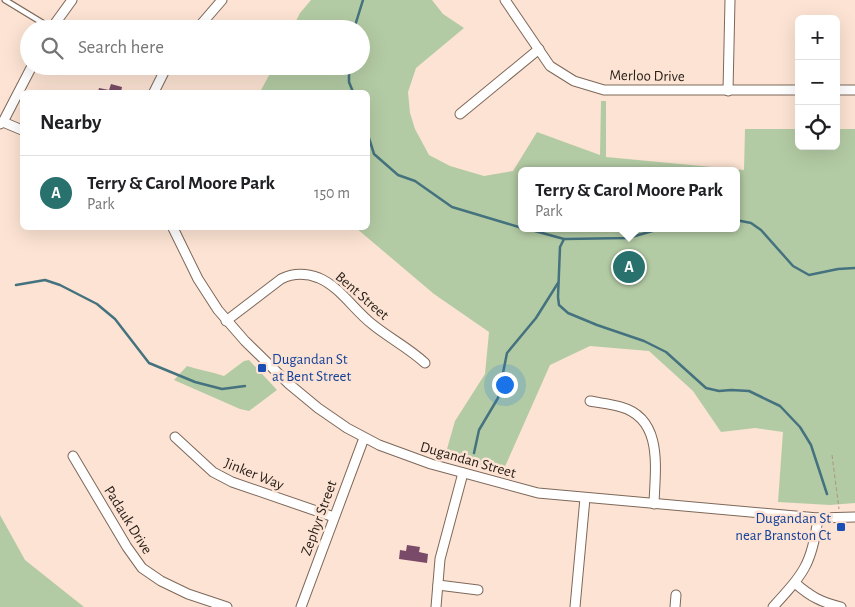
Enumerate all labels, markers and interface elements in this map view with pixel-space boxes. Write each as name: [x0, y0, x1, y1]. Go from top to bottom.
map controls: [795, 15, 840, 150]
button: +: [795, 15, 840, 60]
search box: [20, 20, 370, 75]
icon: search: [38, 34, 66, 62]
text: Search here: [78, 38, 164, 57]
button: −: [795, 60, 840, 105]
street label: Merloo Drive: [609, 68, 685, 84]
button: locate: [795, 105, 840, 150]
text: Nearby: [40, 112, 101, 133]
popup: [518, 167, 740, 232]
text: Terry & Carol Moore Park: [87, 174, 275, 193]
text: Terry & Carol Moore Park: [535, 181, 723, 200]
text: A: [51, 185, 61, 201]
text: 150 m: [314, 185, 350, 201]
text: Park: [87, 196, 115, 212]
text: Park: [535, 203, 563, 219]
pin: A: [613, 248, 645, 286]
street label: Bent Street: [332, 269, 392, 323]
place label: Dugandan St at Bent Street: [272, 352, 352, 384]
marker: Dugandan St at Bent Street: [256, 362, 268, 374]
your location: [492, 372, 518, 398]
street label: Dugandan Street: [418, 439, 518, 481]
street label: Jinker Way: [222, 455, 286, 493]
street label: Zephyr Street: [299, 478, 340, 558]
street label: Padauk Drive: [101, 483, 155, 557]
place label: Dugandan St near Branston Ct: [735, 511, 831, 543]
marker: Dugandan St near Branston Ct: [835, 521, 847, 533]

